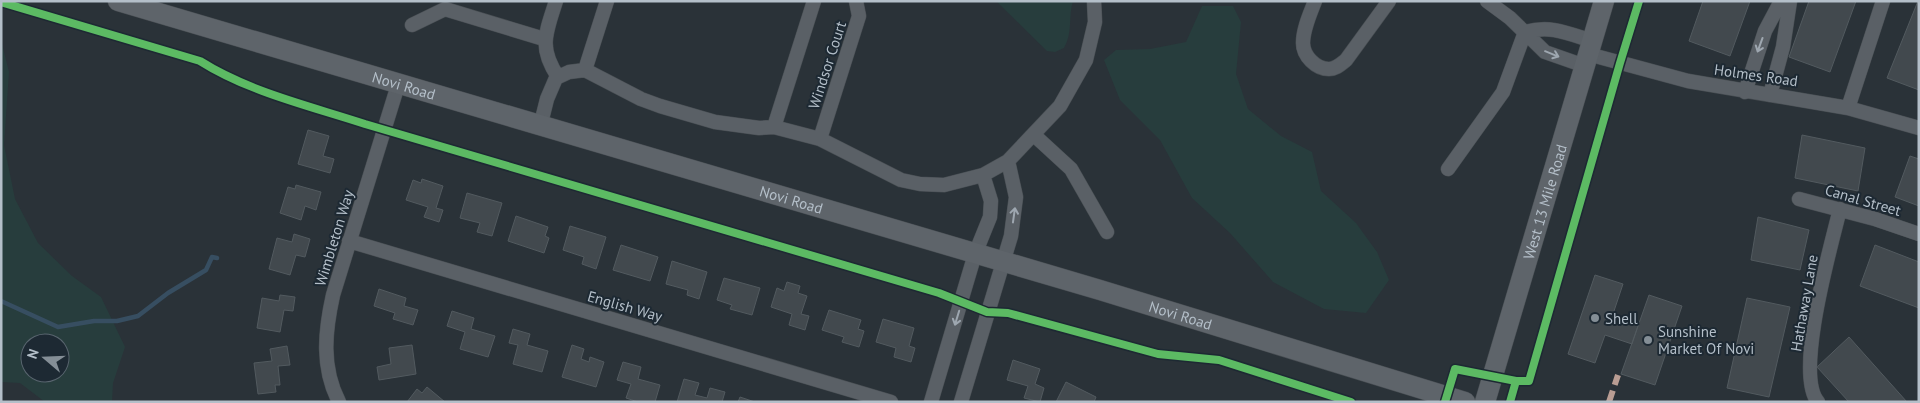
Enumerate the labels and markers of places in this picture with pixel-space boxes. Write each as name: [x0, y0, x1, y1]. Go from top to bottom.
place label: Shell: [1605, 309, 1638, 328]
marker: Shell: [1589, 312, 1601, 324]
place label: Sunshine Market Of Novi: [1658, 322, 1754, 358]
marker: Sunshine Market Of Novi: [1642, 334, 1654, 346]

